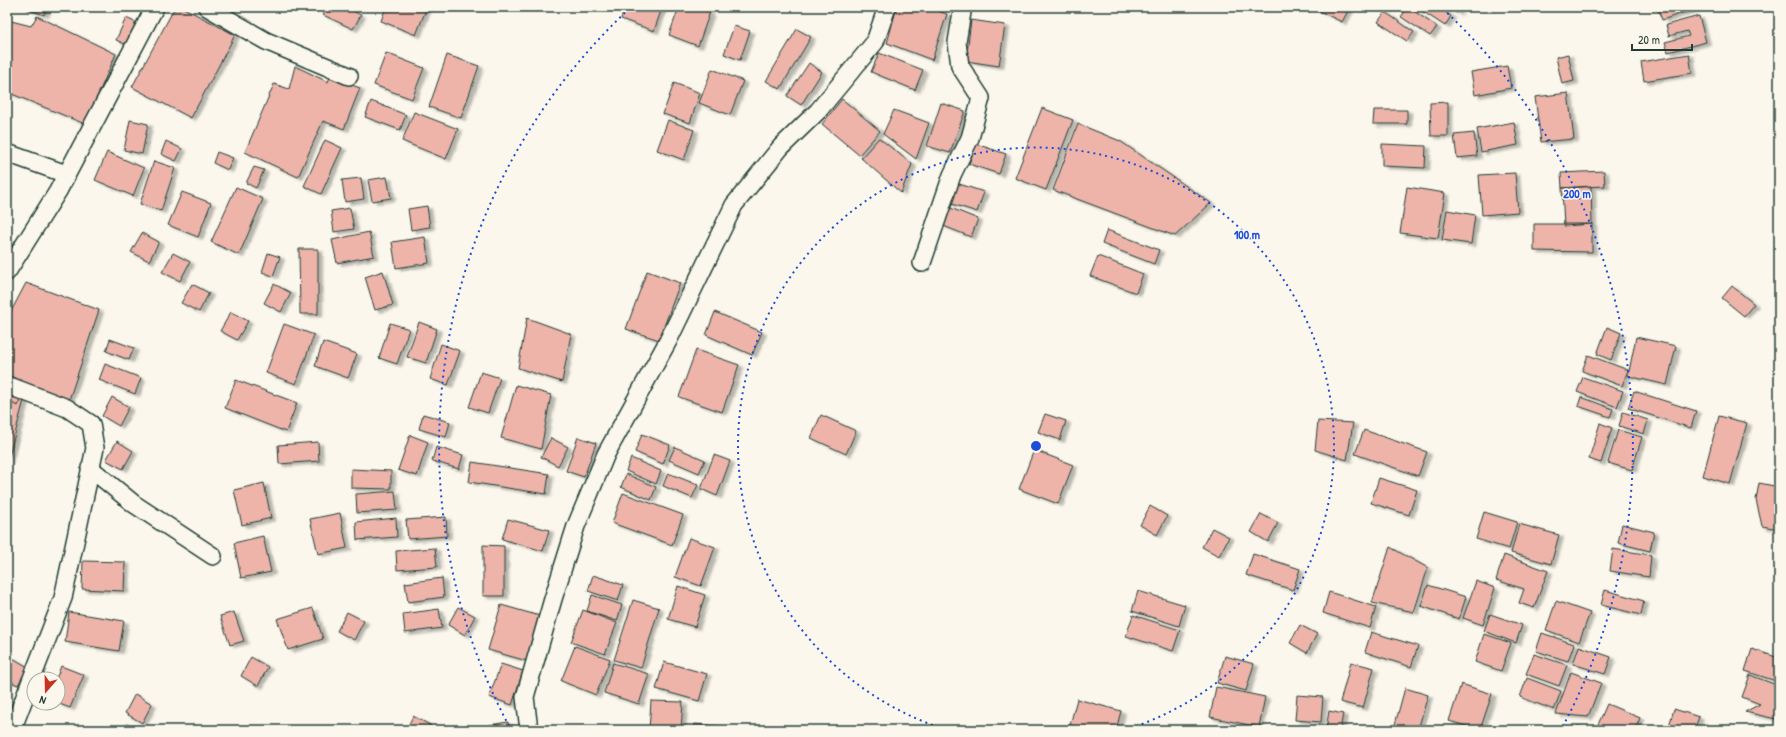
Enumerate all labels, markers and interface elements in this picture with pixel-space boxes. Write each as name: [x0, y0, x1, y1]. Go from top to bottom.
scale bar: [1632, 26, 1692, 52]
text: 20 m: [1638, 31, 1660, 48]
text: 200 m: [1563, 185, 1591, 202]
text: 100 m: [1234, 226, 1260, 243]
centre of rings: [1029, 439, 1043, 453]
north arrow: [26, 671, 66, 711]
text: N: [37, 693, 48, 708]

